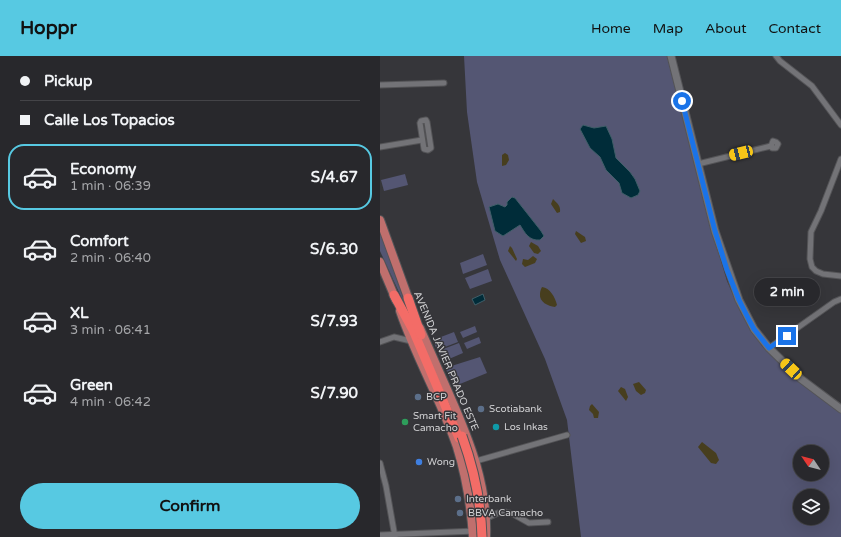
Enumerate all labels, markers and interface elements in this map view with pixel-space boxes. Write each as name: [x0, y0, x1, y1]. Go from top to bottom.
text: Hoppr: [20, 17, 77, 39]
text: Home: [591, 20, 631, 37]
text: Map: [653, 20, 683, 37]
text: About: [705, 20, 747, 37]
text: Contact: [769, 20, 821, 37]
text: Pickup: [44, 72, 92, 90]
route start: [673, 92, 691, 110]
text: Calle Los Topacios: [44, 111, 175, 129]
car: [728, 144, 754, 162]
icon: car: [22, 159, 58, 195]
text: Economy: [70, 160, 136, 178]
text: S/4.67: [311, 168, 358, 186]
text: 1 min · 06:39: [70, 178, 151, 194]
icon: car: [22, 231, 58, 267]
text: Comfort: [70, 232, 129, 250]
text: S/6.30: [310, 240, 358, 258]
text: 2 min · 06:40: [70, 250, 151, 266]
callout: 2 min: [754, 278, 820, 306]
text: 2 min: [770, 284, 804, 300]
street label: AVENIDA JAVIER PRADO ESTE: [411, 289, 481, 433]
icon: car: [22, 303, 58, 339]
text: XL: [70, 304, 89, 322]
text: S/7.93: [311, 312, 358, 330]
text: 3 min · 06:41: [70, 322, 151, 338]
route end: [778, 327, 796, 345]
car: [778, 356, 804, 382]
icon: car: [22, 375, 58, 411]
text: Green: [70, 376, 113, 394]
text: S/7.90: [311, 384, 358, 402]
place label: BCP: [426, 391, 447, 403]
marker: BCP: [413, 392, 423, 402]
text: 4 min · 06:42: [70, 394, 151, 410]
place label: Scotiabank: [489, 403, 542, 415]
marker: Scotiabank: [476, 404, 486, 414]
place label: Smart Fit Camacho: [413, 410, 458, 434]
marker: Smart Fit Camacho: [400, 417, 410, 427]
place label: Los Inkas: [504, 421, 548, 433]
marker: Los Inkas: [491, 422, 501, 432]
north arrow: [793, 445, 829, 481]
map controls: [793, 445, 829, 525]
place label: Wong: [427, 456, 455, 468]
marker: Wong: [414, 457, 424, 467]
button: Confirm: [20, 483, 360, 529]
button: layers: [793, 489, 829, 525]
place label: Interbank: [466, 493, 512, 505]
marker: Interbank: [453, 494, 463, 504]
place label: BBVA Camacho: [468, 507, 543, 519]
marker: BBVA Camacho: [455, 508, 465, 518]

